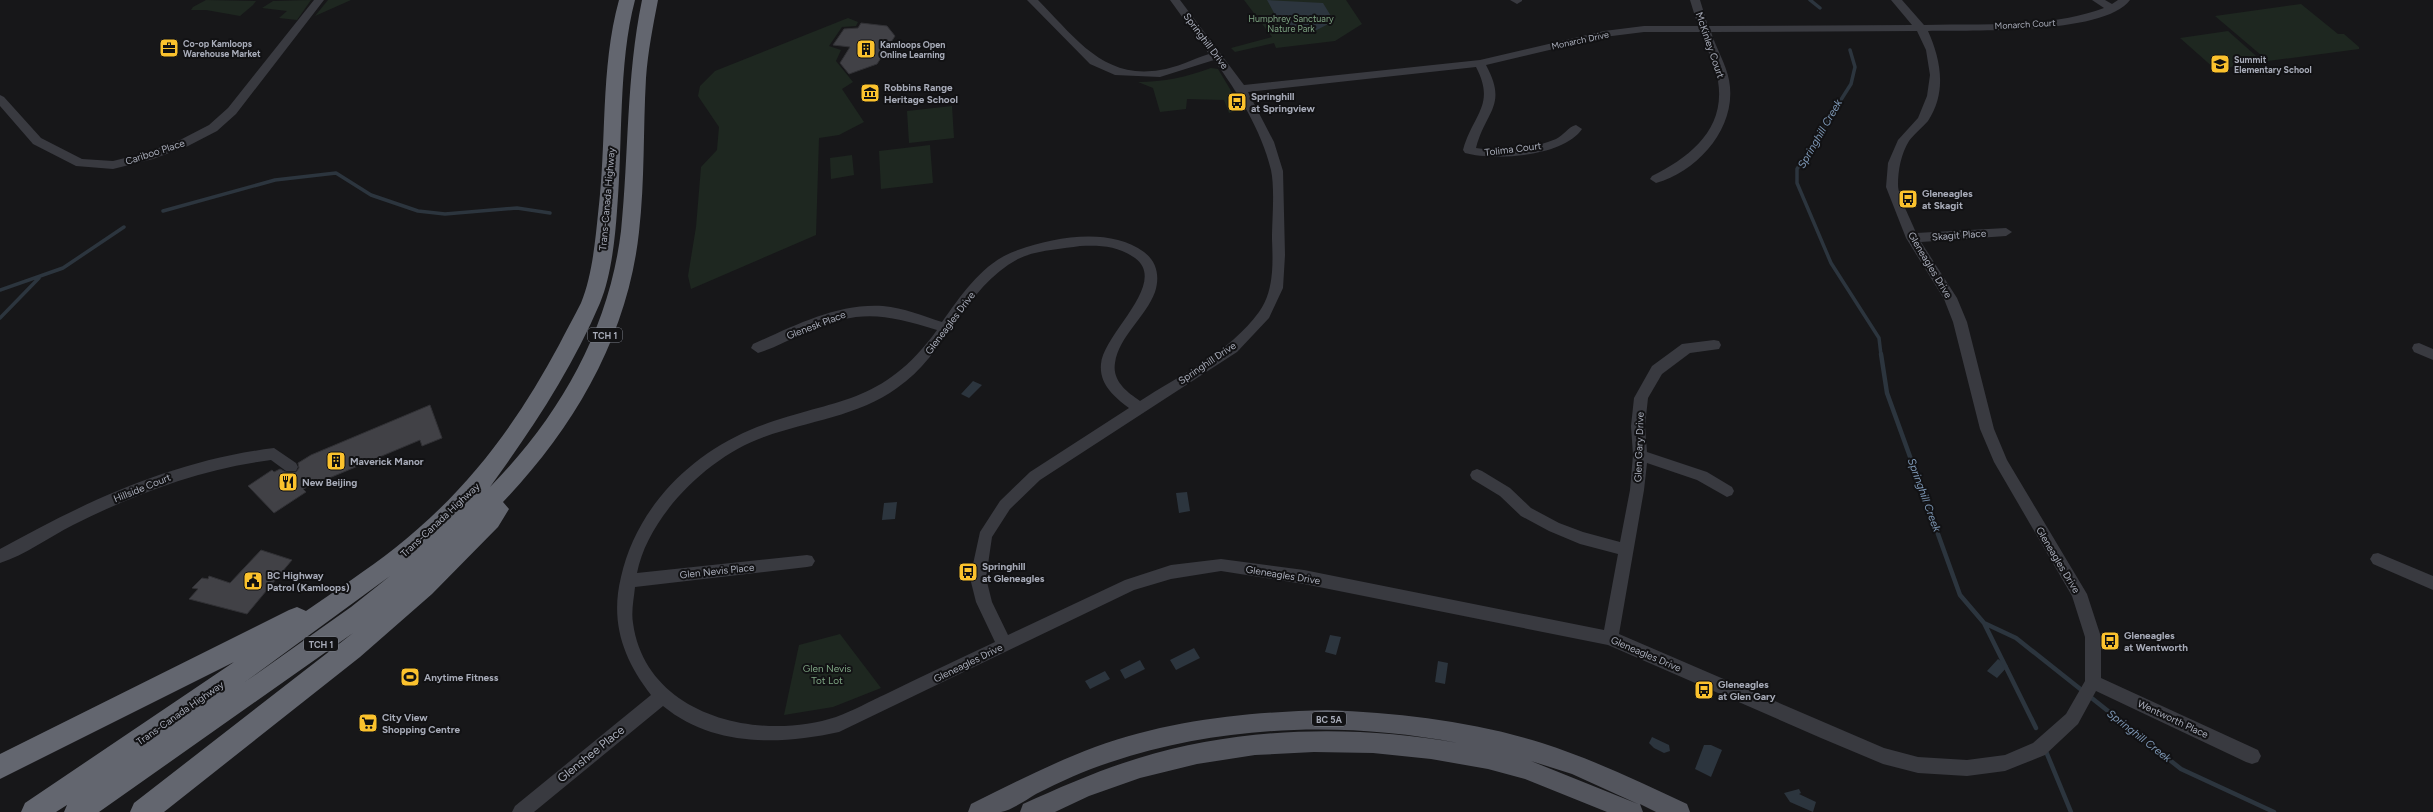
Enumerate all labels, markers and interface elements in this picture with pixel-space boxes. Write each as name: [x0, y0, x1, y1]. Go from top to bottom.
street label: Springhill Drive: [1181, 10, 1232, 72]
street label: McKinley Court: [1693, 10, 1727, 80]
park label: Humphrey Sanctuary Nature Park: [1248, 13, 1334, 34]
street label: Monarch Court: [1994, 17, 2056, 31]
street label: Monarch Drive: [1550, 29, 1610, 51]
office icon: Co-op Kamloops Warehouse Market: [158, 37, 180, 59]
place label: Co-op Kamloops Warehouse Market: [183, 38, 261, 59]
building icon: Kamloops Open Online Learning: [855, 38, 877, 60]
place label: Kamloops Open Online Learning: [880, 39, 945, 60]
school or university icon: Summit Elementary School: [2209, 53, 2231, 75]
place label: Summit Elementary School: [2234, 54, 2312, 75]
place label: Robbins Range Heritage School: [884, 81, 958, 106]
museum icon: Robbins Range Heritage School: [859, 82, 881, 104]
place label: Springhill at Springview: [1251, 90, 1315, 115]
bus stop icon: Springhill at Springview: [1226, 91, 1248, 113]
water label: Springhill Creek: [1795, 97, 1845, 171]
street label: Cariboo Place: [124, 136, 187, 168]
street label: Tolima Court: [1484, 139, 1542, 159]
street label: Trans-Canada Highway: [596, 146, 618, 251]
place label: Gleneagles at Skagit: [1922, 187, 1973, 212]
bus stop icon: Gleneagles at Skagit: [1897, 188, 1919, 210]
street label: Skagit Place: [1931, 227, 1987, 243]
street label: Gleneagles Drive: [1905, 229, 1955, 301]
street label: Gleneagles Drive: [922, 289, 978, 357]
street label: Glenesk Place: [785, 308, 848, 342]
road number: TCH 1: [588, 328, 622, 342]
street label: Springhill Drive: [1176, 339, 1239, 387]
street label: Glen Gary Drive: [1631, 411, 1647, 482]
building icon: Maverick Manor: [325, 450, 347, 472]
place label: Maverick Manor: [350, 455, 424, 468]
water label: Springhill Creek: [1905, 456, 1944, 534]
street label: Hillside Court: [111, 471, 173, 505]
restaurant icon: New Beijing: [277, 471, 299, 493]
place label: New Beijing: [302, 476, 357, 489]
street label: Trans-Canada Highway: [398, 479, 483, 560]
street label: Gleneagles Drive: [2033, 524, 2083, 596]
place label: Springhill at Gleneagles: [982, 560, 1045, 585]
street label: Glen Nevis Place: [679, 561, 755, 581]
bus stop icon: Springhill at Gleneagles: [957, 561, 979, 583]
street label: Gleneagles Drive: [1245, 563, 1322, 587]
place label: BC Highway Patrol (Kamloops): [267, 569, 350, 594]
public building icon: BC Highway Patrol (Kamloops): [242, 570, 264, 592]
place label: Gleneagles at Wentworth: [2124, 629, 2188, 654]
bus stop icon: Gleneagles at Wentworth: [2099, 630, 2121, 652]
street label: Gleneagles Drive: [1609, 633, 1684, 675]
road number: TCH 1: [304, 637, 338, 651]
street label: Gleneagles Drive: [931, 640, 1005, 685]
park label: Glen Nevis Tot Lot: [803, 662, 852, 687]
sports icon: Anytime Fitness: [399, 666, 421, 688]
place label: Anytime Fitness: [424, 671, 499, 684]
street label: Trans-Canada Highway: [134, 678, 227, 748]
place label: Gleneagles at Glen Gary: [1718, 678, 1776, 703]
bus stop icon: Gleneagles at Glen Gary: [1693, 679, 1715, 701]
street label: Wentworth Place: [2135, 697, 2211, 741]
water label: Springhill Creek: [2104, 707, 2174, 765]
place label: City View Shopping Centre: [382, 711, 461, 736]
supermarket icon: City View Shopping Centre: [357, 712, 379, 734]
road number: BC 5A: [1312, 712, 1346, 726]
street label: Glenshee Place: [555, 722, 628, 785]

